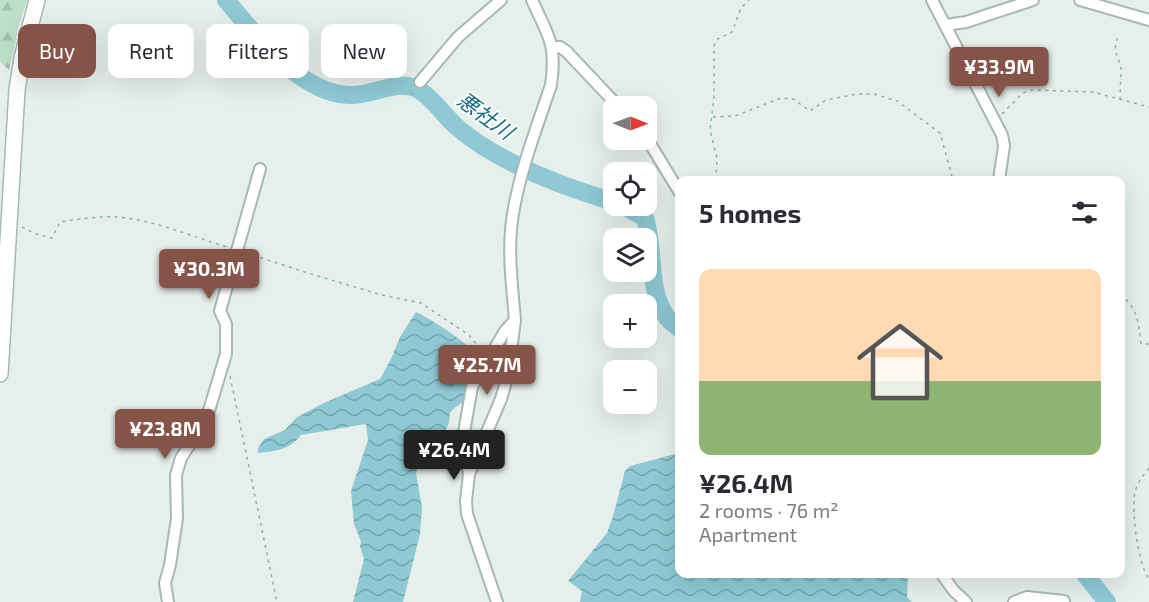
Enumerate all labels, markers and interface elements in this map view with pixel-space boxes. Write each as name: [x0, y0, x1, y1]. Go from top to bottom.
chip: Buy: [18, 24, 96, 78]
chip: Rent: [108, 24, 194, 78]
chip: Filters: [206, 24, 309, 78]
chip: New: [321, 24, 407, 78]
pin: ¥33.9M: [950, 47, 1048, 98]
text: ¥33.9M: [964, 54, 1034, 78]
water label: 悪社川: [453, 86, 520, 145]
north arrow: [603, 96, 657, 150]
map controls: [603, 96, 657, 414]
button: locate: [603, 162, 657, 216]
icon: filters: [1068, 196, 1101, 229]
text: 5 homes: [699, 197, 801, 228]
button: layers: [603, 228, 657, 282]
pin: ¥30.3M: [160, 249, 258, 300]
text: ¥30.3M: [173, 256, 245, 280]
button: +: [603, 294, 657, 348]
icon: home: [846, 308, 954, 416]
pin: ¥25.7M: [438, 345, 536, 396]
text: ¥25.7M: [452, 352, 522, 376]
button: −: [603, 360, 657, 414]
pin: ¥23.8M: [116, 409, 214, 460]
text: ¥23.8M: [129, 416, 201, 440]
pin: ¥26.4M: [405, 430, 503, 481]
text: ¥26.4M: [418, 437, 490, 461]
text: ¥26.4M: [699, 467, 793, 498]
text: 2 rooms · 76 m²: [699, 498, 838, 522]
text: Apartment: [699, 522, 797, 546]

